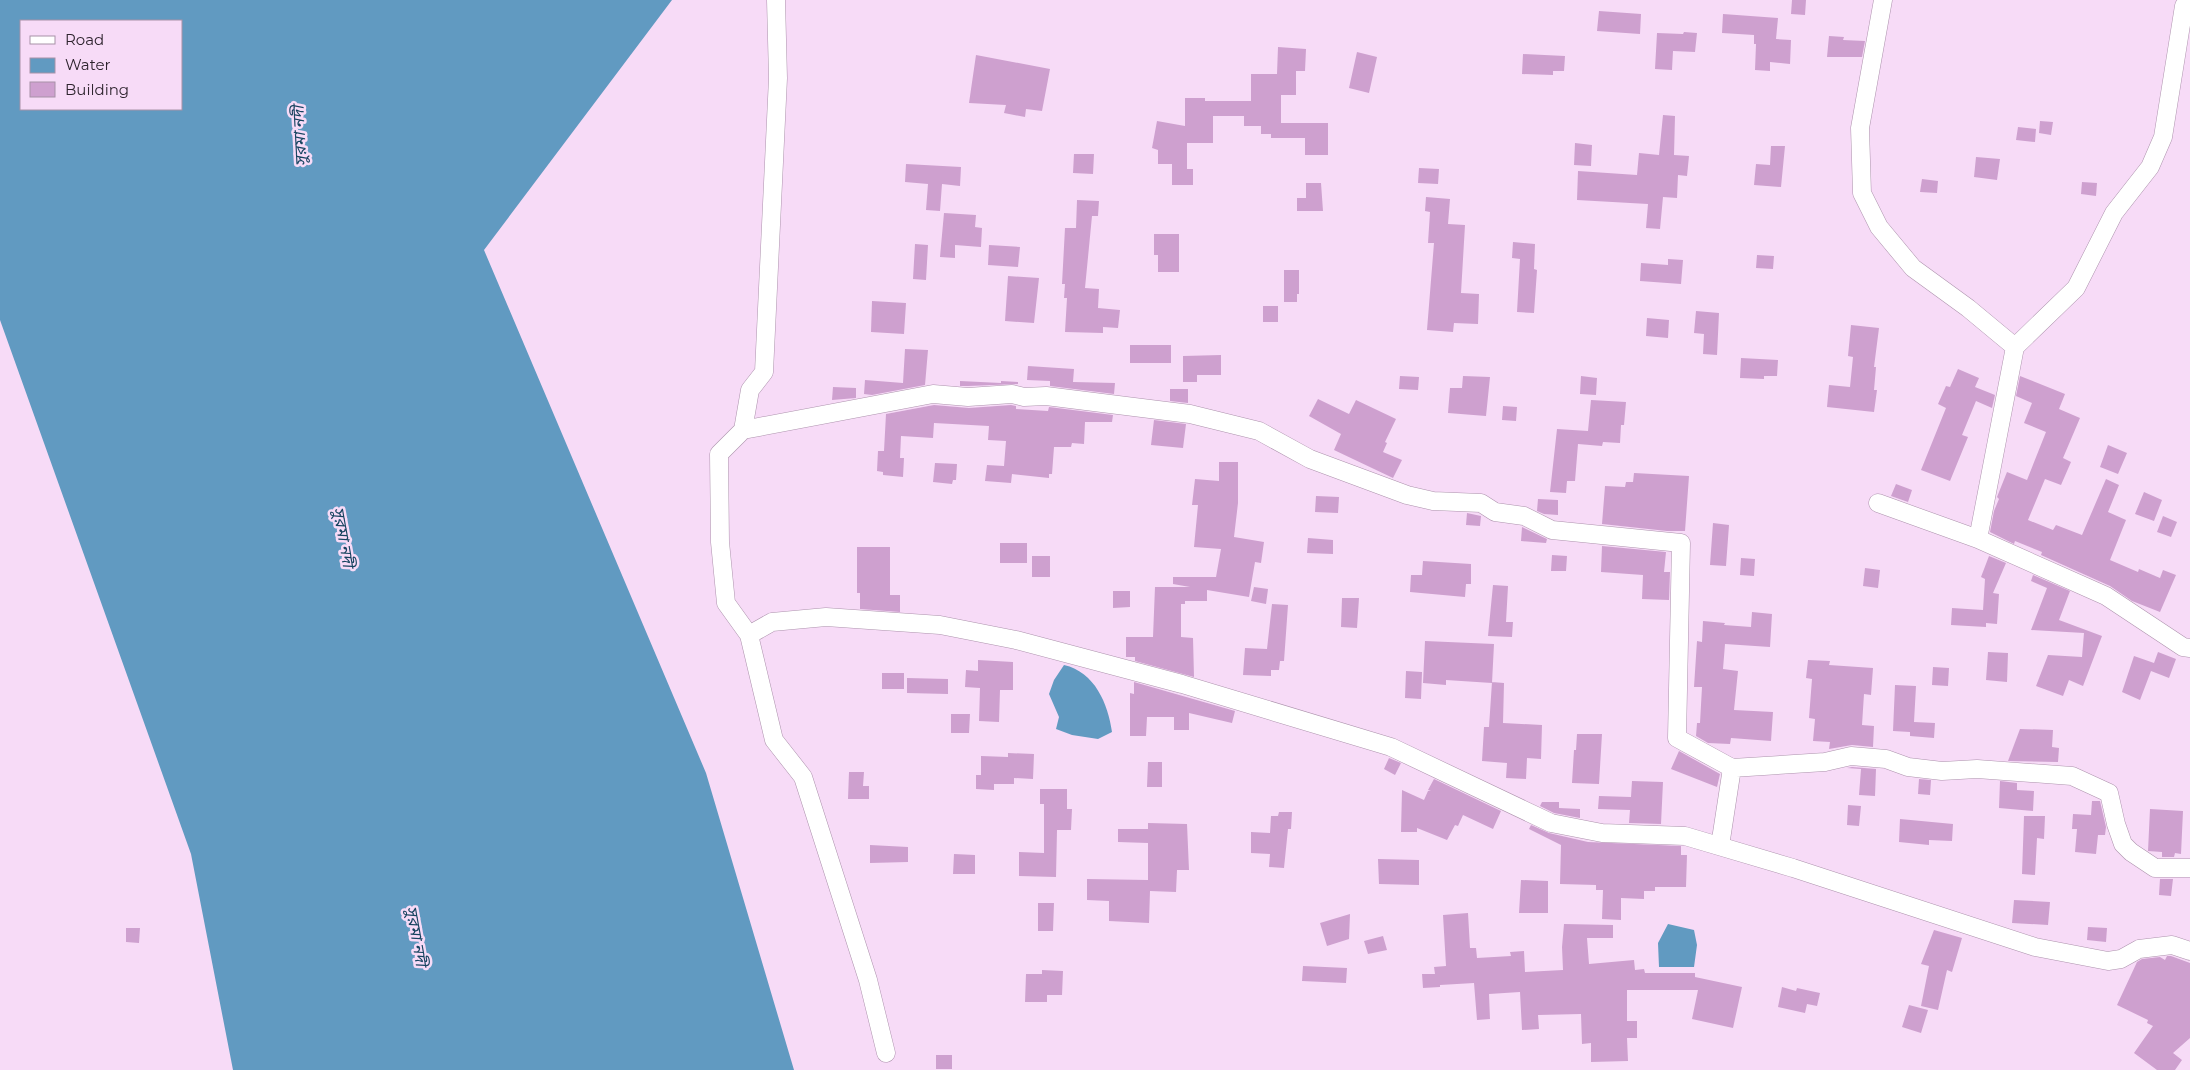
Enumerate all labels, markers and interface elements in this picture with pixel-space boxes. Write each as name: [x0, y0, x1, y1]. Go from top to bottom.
legend: [20, 20, 182, 110]
text: Road: [65, 30, 104, 49]
text: Water: [65, 55, 111, 74]
text: Building: [65, 80, 129, 99]
water label: সুরমা নদী: [288, 103, 311, 167]
water label: সুরমা নদী: [329, 506, 359, 571]
water label: সুরমা নদী: [402, 905, 432, 970]

